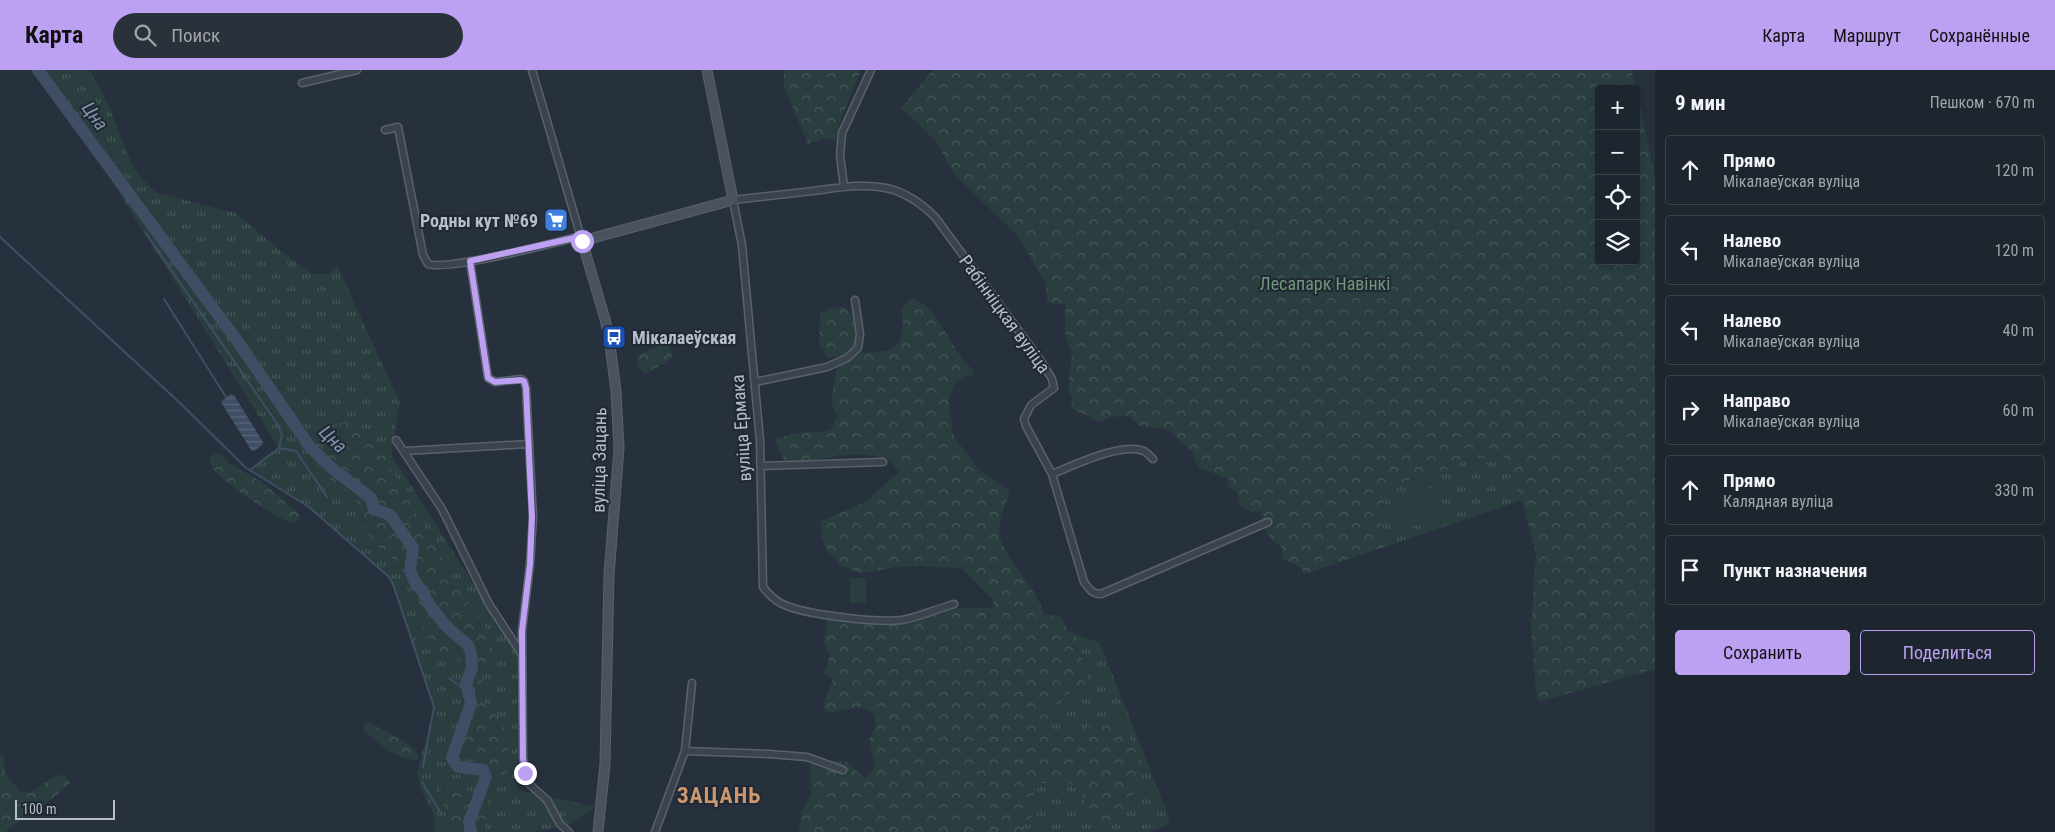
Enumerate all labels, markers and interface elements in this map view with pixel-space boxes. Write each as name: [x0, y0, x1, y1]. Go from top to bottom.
search box: [113, 13, 463, 58]
text: Карта: [25, 21, 83, 49]
icon: search: [131, 21, 159, 49]
text: Поиск: [171, 24, 220, 47]
text: Карта: [1762, 25, 1805, 46]
text: Маршрут: [1833, 25, 1901, 46]
text: Сохранённые: [1929, 25, 2030, 46]
map controls: [1595, 85, 1640, 265]
button: +: [1595, 85, 1640, 130]
text: 9 мин: [1675, 91, 1725, 115]
text: Пешком · 670 m: [1930, 93, 2035, 112]
water label: Цна: [77, 97, 113, 135]
button: −: [1595, 130, 1640, 175]
text: Прямо: [1723, 149, 1776, 172]
icon: ahead: [1676, 156, 1704, 184]
text: 120 m: [1995, 161, 2034, 180]
text: Мікалаеўская вуліца: [1723, 172, 1860, 191]
button: locate: [1595, 175, 1640, 220]
supermarket icon: Родны кут №69: [543, 207, 569, 233]
place label: Родны кут №69: [420, 210, 538, 231]
button: layers: [1595, 220, 1640, 265]
text: Налево: [1723, 229, 1781, 252]
route start: [571, 230, 594, 253]
icon: left: [1676, 236, 1704, 264]
text: 120 m: [1995, 241, 2034, 260]
street label: Рабінніцкая вуліца: [955, 251, 1055, 377]
text: Мікалаеўская вуліца: [1723, 252, 1860, 271]
park label: Лесапарк Навінкі: [1260, 273, 1390, 294]
text: Налево: [1723, 309, 1781, 332]
icon: left: [1676, 316, 1704, 344]
text: 40 m: [2002, 321, 2034, 340]
bus stop icon: Мікалаеўская: [601, 324, 627, 350]
place label: Мікалаеўская: [632, 327, 736, 348]
text: Мікалаеўская вуліца: [1723, 332, 1860, 351]
street label: вуліца Ермака: [727, 374, 755, 482]
text: Направо: [1723, 389, 1790, 412]
icon: right: [1676, 396, 1704, 424]
text: 60 m: [2002, 401, 2034, 420]
street label: вуліца Зацань: [588, 407, 610, 513]
text: Мікалаеўская вуліца: [1723, 412, 1860, 431]
water label: Цна: [314, 420, 352, 458]
text: Прямо: [1723, 469, 1776, 492]
icon: ahead: [1676, 476, 1704, 504]
text: 330 m: [1995, 481, 2034, 500]
text: Калядная вуліца: [1723, 492, 1834, 511]
icon: arrive: [1676, 556, 1704, 584]
text: Пункт назначения: [1723, 559, 1867, 582]
button: Сохранить: [1675, 630, 1850, 675]
button: Поделиться: [1860, 630, 2035, 675]
route end: [514, 762, 537, 785]
district label: ЗАЦАНЬ: [677, 783, 761, 808]
scale bar: [15, 797, 115, 820]
text: 100 m: [22, 801, 57, 817]

